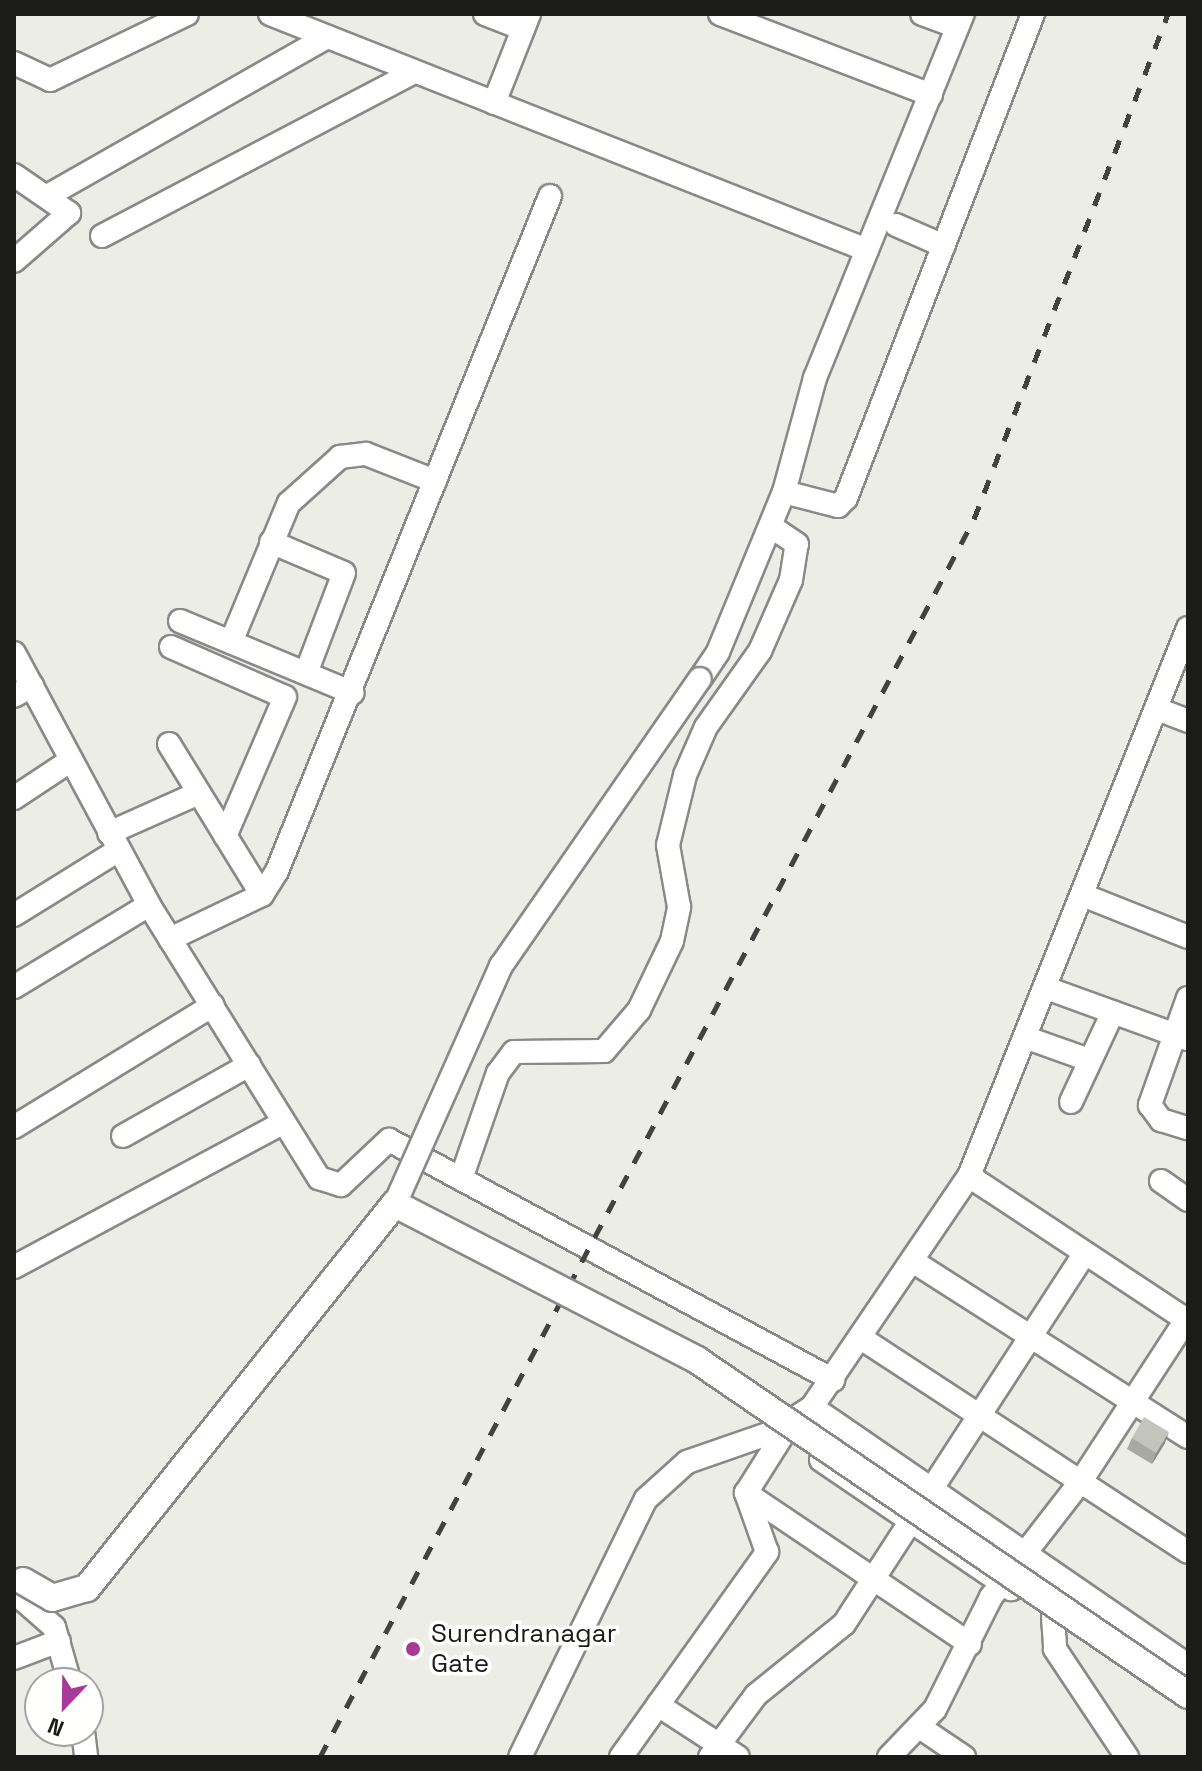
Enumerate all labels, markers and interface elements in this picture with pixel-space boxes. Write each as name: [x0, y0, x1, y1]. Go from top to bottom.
place label: Surendranagar Gate: [431, 1618, 617, 1680]
marker: Surendranagar Gate: [402, 1638, 424, 1660]
north arrow: [24, 1667, 104, 1747]
text: N: [44, 1712, 68, 1743]

